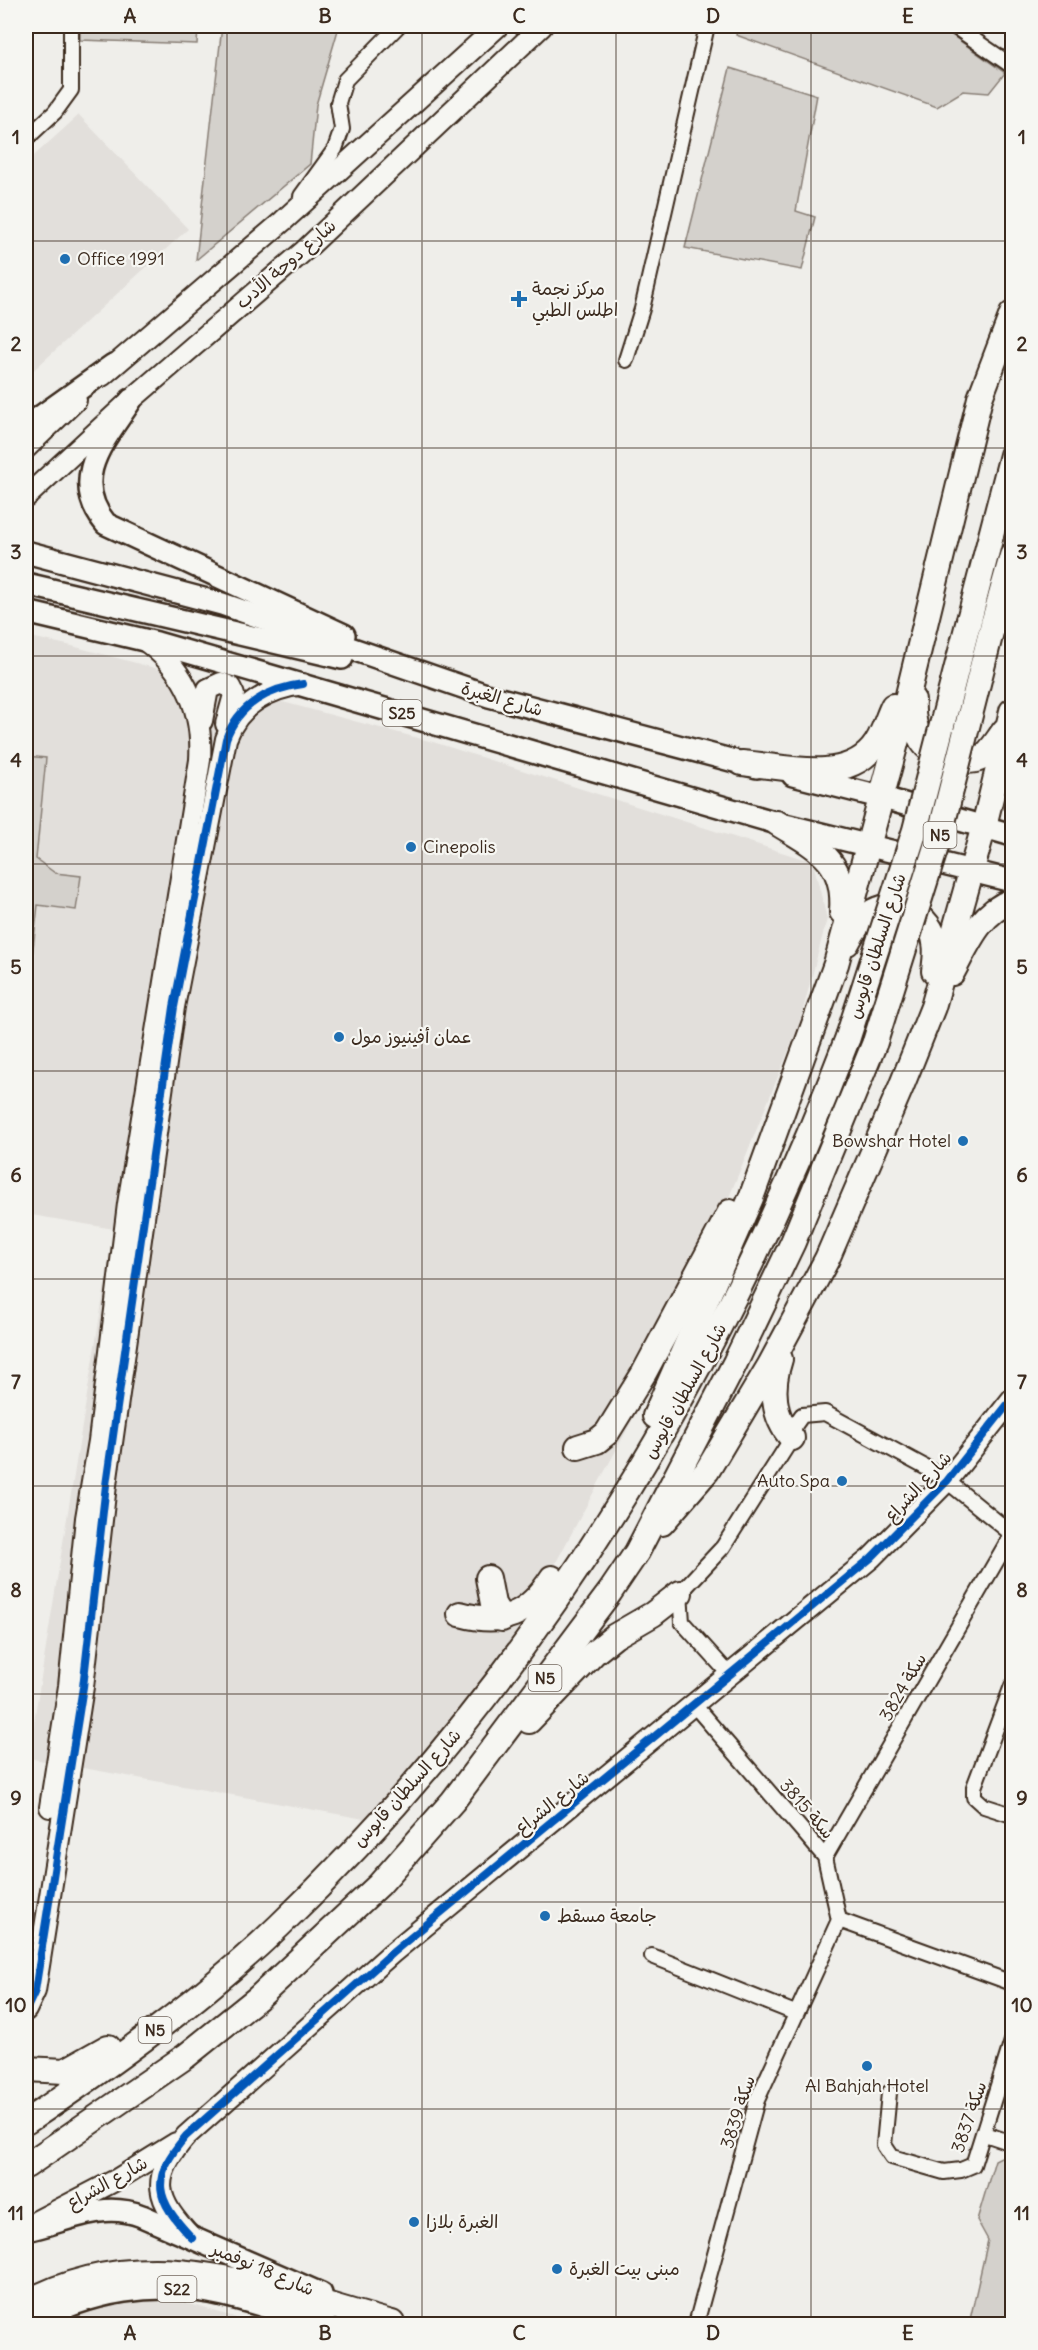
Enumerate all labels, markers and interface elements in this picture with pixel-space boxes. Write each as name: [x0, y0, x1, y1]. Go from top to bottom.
text: A: [124, 3, 137, 28]
text: B: [318, 3, 332, 28]
text: C: [512, 3, 526, 28]
text: D: [706, 3, 720, 28]
text: E: [902, 3, 914, 28]
text: 1: [12, 124, 20, 149]
text: 1: [1018, 124, 1026, 149]
street label: شارع دوحة الأدب: [231, 214, 341, 314]
place label: Office 1991: [77, 247, 165, 270]
marker: Office 1991: [58, 252, 72, 266]
place label: مركز نجمة اطلس الطبي: [532, 277, 618, 326]
marker: مركز نجمة اطلس الطبي: [510, 290, 528, 308]
text: 2: [11, 331, 22, 356]
text: 2: [1017, 331, 1028, 356]
text: 3: [10, 539, 22, 564]
text: 3: [1016, 539, 1028, 564]
street label: شارع الغبرة: [458, 676, 546, 722]
road number: S25: [382, 700, 422, 726]
text: 4: [10, 747, 22, 772]
text: 4: [1016, 747, 1028, 772]
road number: N5: [924, 822, 956, 848]
place label: Cinepolis: [423, 835, 496, 858]
marker: Cinepolis: [404, 840, 418, 854]
street label: شارع السلطان قابوس: [842, 870, 912, 1022]
text: 5: [10, 954, 22, 979]
text: 5: [1016, 954, 1028, 979]
place label: عمان أفينيوز مول: [351, 1025, 472, 1048]
marker: عمان أفينيوز مول: [332, 1030, 346, 1044]
place label: Bowshar Hotel: [832, 1129, 951, 1152]
marker: Bowshar Hotel: [956, 1134, 970, 1148]
text: 6: [10, 1162, 22, 1187]
text: 6: [1016, 1162, 1028, 1187]
street label: شارع السلطان قابوس: [638, 1319, 732, 1463]
text: 7: [11, 1369, 21, 1394]
text: 7: [1017, 1369, 1027, 1394]
street label: شارع الشراع: [879, 1446, 957, 1528]
place label: Auto Spa: [757, 1469, 830, 1492]
marker: Auto Spa: [835, 1474, 849, 1488]
text: 8: [10, 1577, 22, 1602]
text: 8: [1016, 1577, 1028, 1602]
street label: سكة 3824: [874, 1649, 931, 1725]
road number: N5: [528, 1665, 562, 1691]
street label: شارع السلطان قابوس: [347, 1724, 467, 1852]
street label: شارع الشراع: [510, 1766, 594, 1840]
street label: سكة 3815: [775, 1774, 840, 1844]
text: 9: [10, 1785, 22, 1810]
text: 9: [1016, 1785, 1028, 1810]
place label: جامعة مسقط: [557, 1904, 657, 1927]
marker: جامعة مسقط: [538, 1909, 552, 1923]
text: 10: [5, 1992, 27, 2017]
text: 10: [1011, 1992, 1033, 2017]
road number: N5: [138, 2017, 172, 2043]
marker: Al Bahjah Hotel: [860, 2059, 874, 2073]
street label: سكة 3839: [715, 2072, 760, 2151]
place label: Al Bahjah Hotel: [805, 2074, 929, 2097]
street label: سكة 3837: [946, 2078, 991, 2156]
street label: شارع الشراع: [62, 2151, 152, 2215]
text: 11: [8, 2200, 24, 2225]
text: 11: [1014, 2200, 1030, 2225]
place label: الغبرة بلازا: [426, 2210, 499, 2233]
marker: الغبرة بلازا: [407, 2215, 421, 2229]
street label: شارع 18 نوفمبر: [206, 2236, 318, 2301]
place label: مبنى بيت الغبرة: [569, 2257, 680, 2280]
marker: مبنى بيت الغبرة: [550, 2262, 564, 2276]
road number: S22: [158, 2276, 196, 2302]
text: A: [124, 2320, 137, 2345]
text: B: [318, 2320, 332, 2345]
text: C: [512, 2320, 526, 2345]
text: D: [706, 2320, 720, 2345]
text: E: [902, 2320, 914, 2345]

